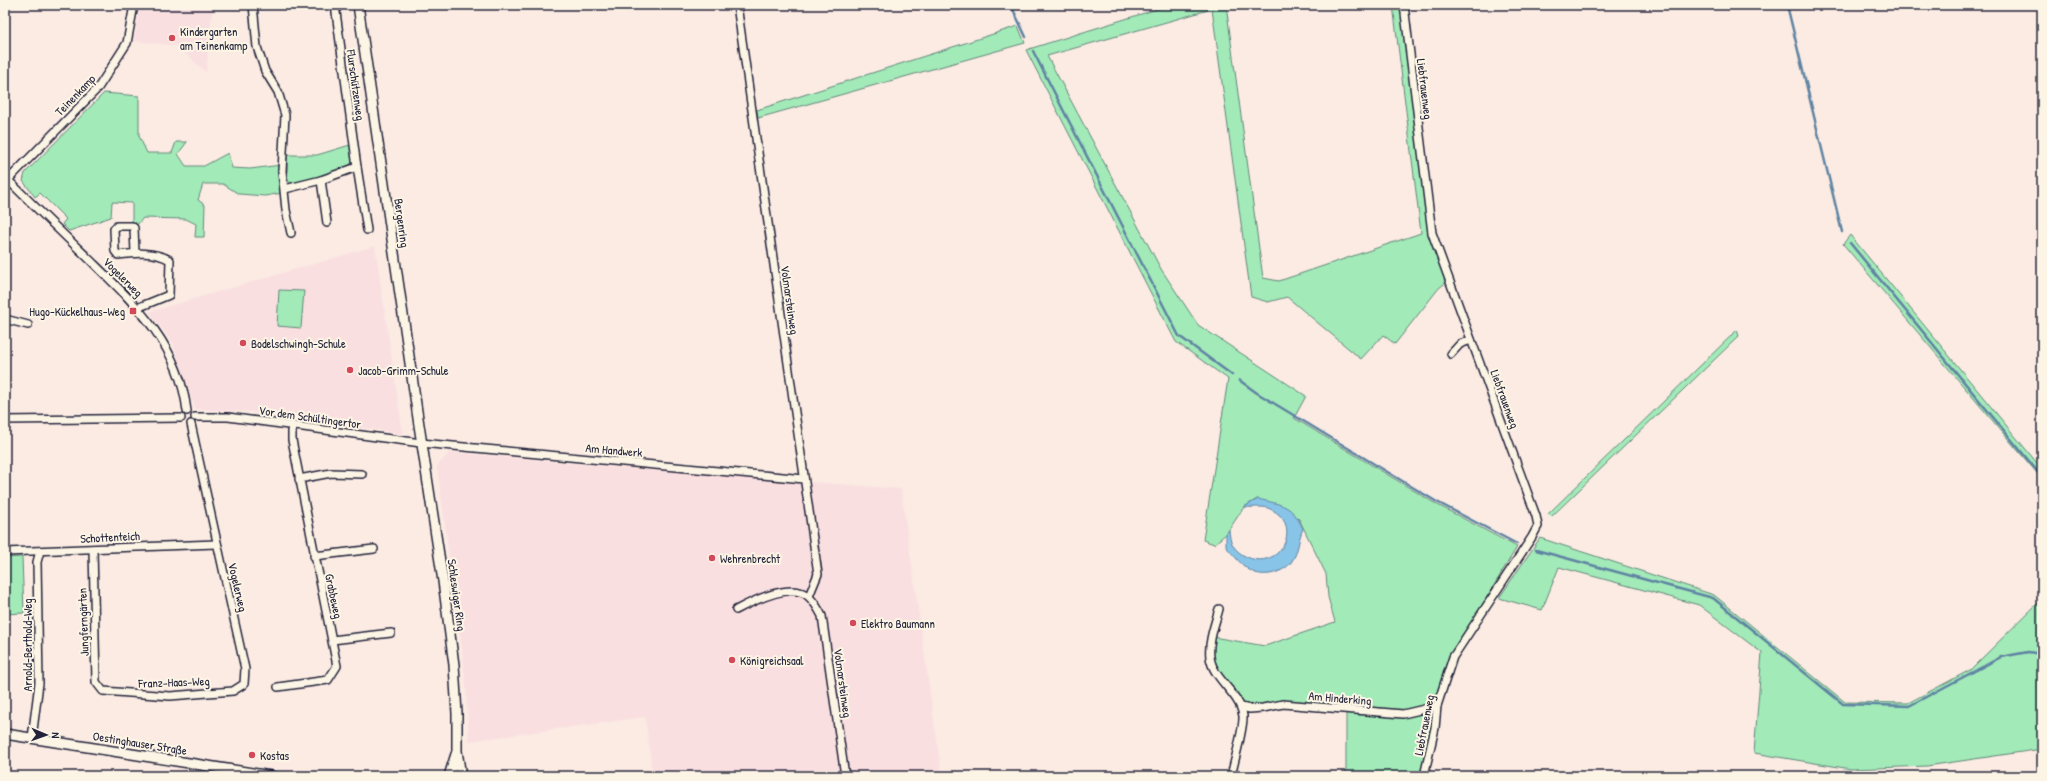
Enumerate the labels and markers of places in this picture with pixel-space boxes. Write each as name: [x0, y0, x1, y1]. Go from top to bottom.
place label: Kindergarten am Teinenkamp: [180, 23, 247, 54]
marker: Kindergarten am Teinenkamp: [167, 33, 177, 43]
place label: Hugo-Kückelhaus-Weg: [29, 303, 125, 320]
marker: Hugo-Kückelhaus-Weg: [128, 306, 138, 316]
place label: Bodelschwingh-Schule: [251, 335, 346, 352]
marker: Bodelschwingh-Schule: [238, 338, 248, 348]
place label: Jacob-Grimm-Schule: [358, 362, 449, 379]
marker: Jacob-Grimm-Schule: [345, 365, 355, 375]
place label: Wehrenbrecht: [720, 550, 781, 567]
marker: Wehrenbrecht: [707, 553, 717, 563]
place label: Elektro Baumann: [861, 615, 935, 632]
marker: Elektro Baumann: [848, 618, 858, 628]
place label: Königreichsaal: [740, 652, 804, 669]
marker: Königreichsaal: [727, 655, 737, 665]
place label: Kostas: [260, 747, 290, 764]
marker: Kostas: [247, 750, 257, 760]

